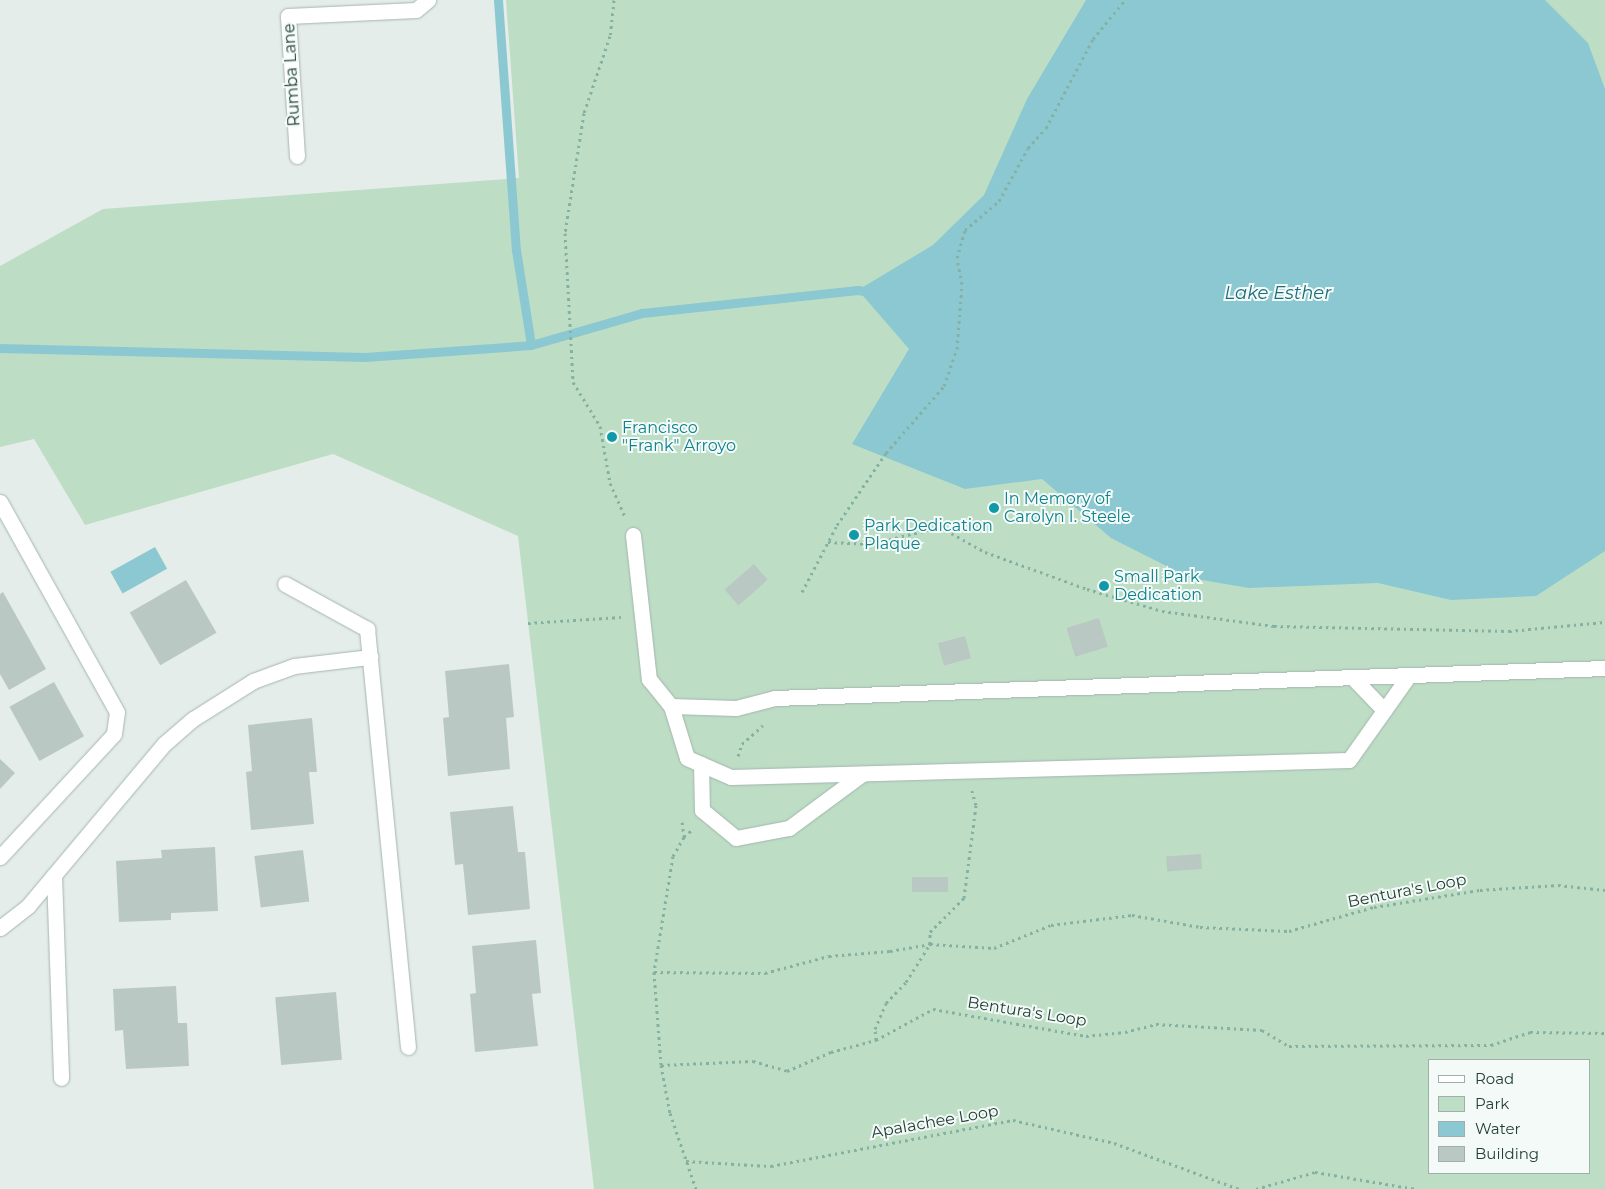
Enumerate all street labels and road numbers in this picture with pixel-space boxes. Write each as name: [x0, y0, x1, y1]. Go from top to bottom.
street label: Rumba Lane: [280, 23, 304, 127]
street label: Bentura's Loop: [1346, 870, 1468, 912]
street label: Bentura's Loop: [966, 993, 1088, 1031]
street label: Apalachee Loop: [870, 1101, 1000, 1143]

